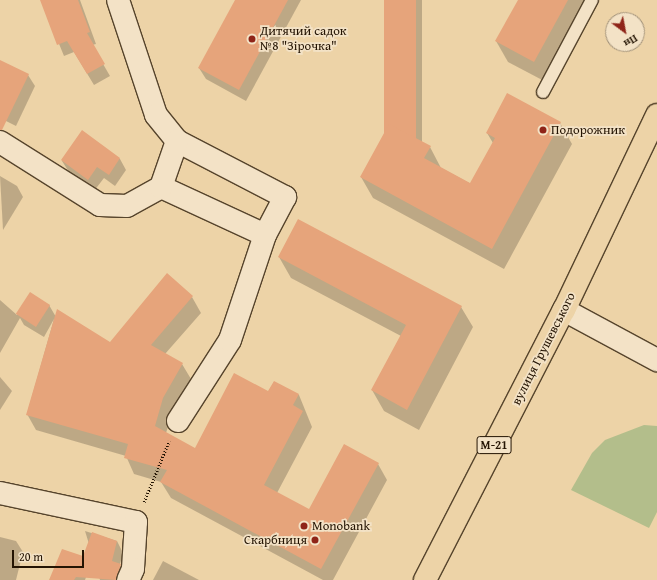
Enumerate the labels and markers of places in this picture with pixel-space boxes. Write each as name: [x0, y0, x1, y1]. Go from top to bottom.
place label: Дитячий садок №8 "Зірочка": [260, 24, 347, 55]
marker: Дитячий садок №8 "Зірочка": [247, 34, 257, 44]
place label: Подорожник: [551, 122, 625, 138]
marker: Подорожник: [538, 125, 548, 135]
place label: Monobank: [312, 518, 370, 534]
marker: Monobank: [299, 521, 309, 531]
place label: Скарбниця: [244, 532, 307, 548]
marker: Скарбниця: [310, 535, 320, 545]

